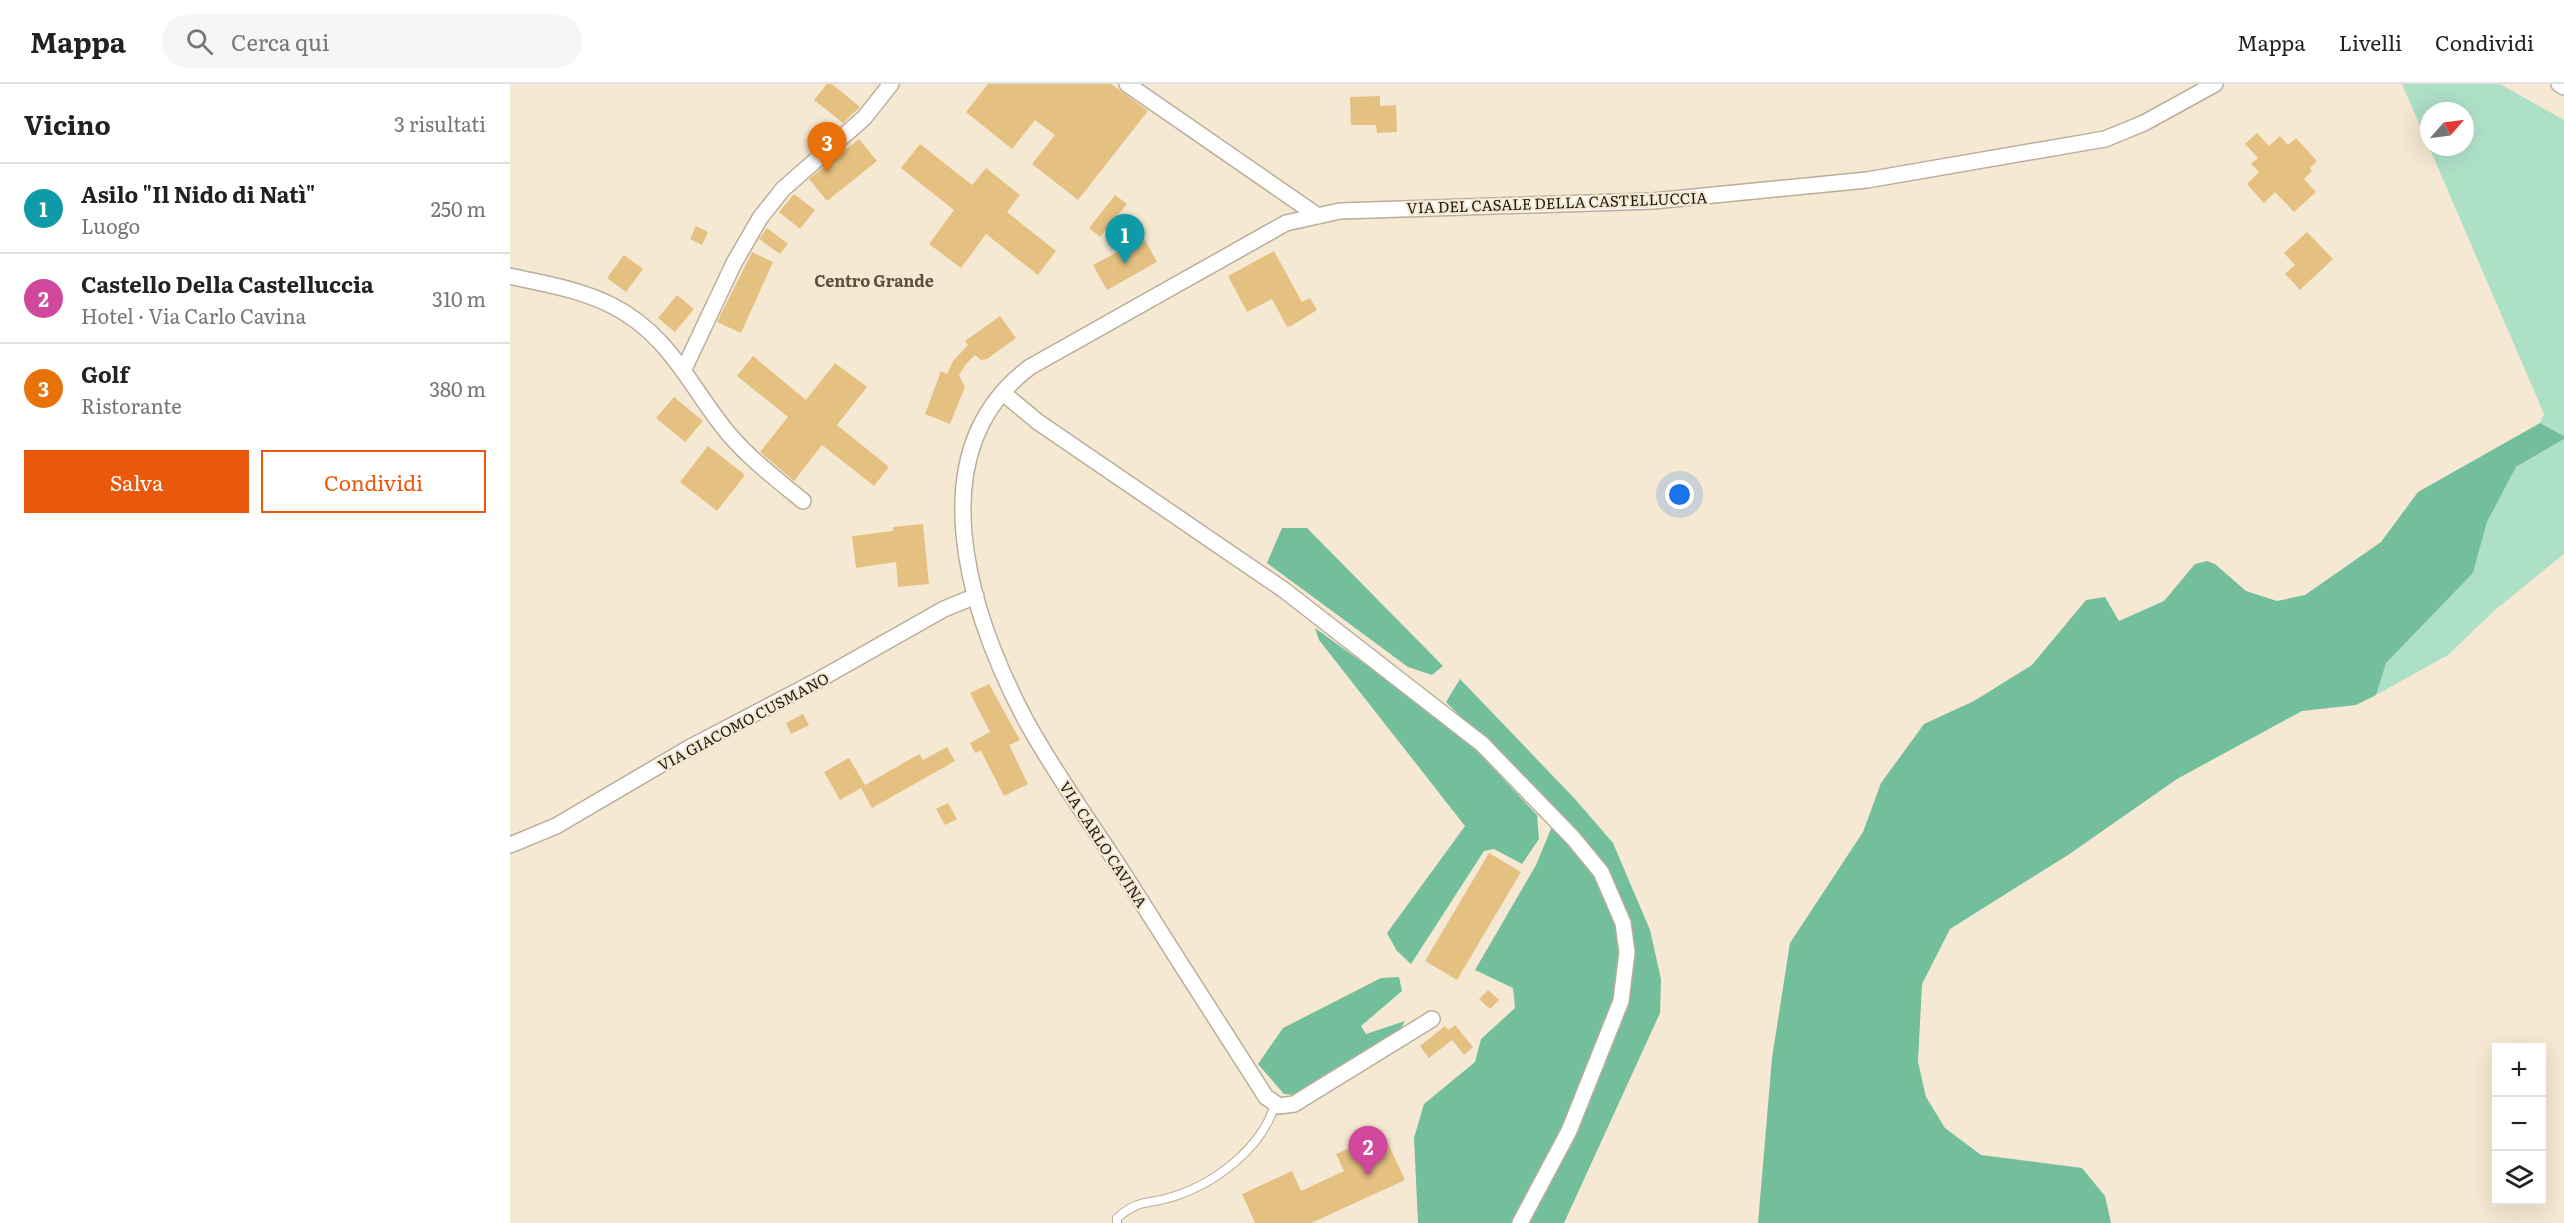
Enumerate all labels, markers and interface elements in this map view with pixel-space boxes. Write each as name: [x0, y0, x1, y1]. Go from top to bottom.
search box: [162, 14, 582, 68]
text: Mappa: [30, 20, 126, 62]
icon: search: [183, 25, 216, 58]
text: Cerca qui: [231, 25, 329, 58]
text: Mappa: [2237, 26, 2306, 57]
text: Livelli: [2339, 26, 2402, 57]
text: Condividi: [2435, 26, 2534, 57]
north arrow: [2420, 102, 2474, 156]
text: Vicino: [24, 104, 111, 143]
text: 3 risultati: [394, 108, 486, 138]
pin: 3: [808, 122, 846, 172]
text: Asilo "Il Nido di Natì": [81, 177, 315, 210]
street label: VIA DEL CASALE DELLA CASTELLUCCIA: [1406, 185, 1708, 219]
text: 1: [39, 193, 48, 223]
text: 250 m: [431, 193, 486, 223]
text: Luogo: [81, 210, 140, 240]
pin: 1: [1106, 214, 1144, 264]
text: Castello Della Castelluccia: [81, 267, 374, 300]
district label: Centro Grande: [814, 268, 934, 292]
text: 2: [38, 283, 49, 313]
text: 310 m: [432, 283, 486, 313]
text: Hotel · Via Carlo Cavina: [81, 300, 306, 330]
text: Golf: [81, 357, 129, 390]
text: 3: [38, 373, 49, 403]
text: 380 m: [429, 373, 486, 403]
text: Ristorante: [81, 390, 182, 420]
button: Salva: [24, 450, 249, 513]
button: Condividi: [261, 450, 486, 513]
your location: [1665, 480, 1694, 509]
street label: VIA GIACOMO CUSMANO: [653, 666, 833, 776]
street label: VIA CARLO CAVINA: [1054, 776, 1154, 912]
map controls: [2492, 1043, 2546, 1205]
button: +: [2492, 1043, 2546, 1097]
button: −: [2492, 1097, 2546, 1151]
pin: 2: [1348, 1126, 1388, 1176]
button: layers: [2492, 1151, 2546, 1205]

